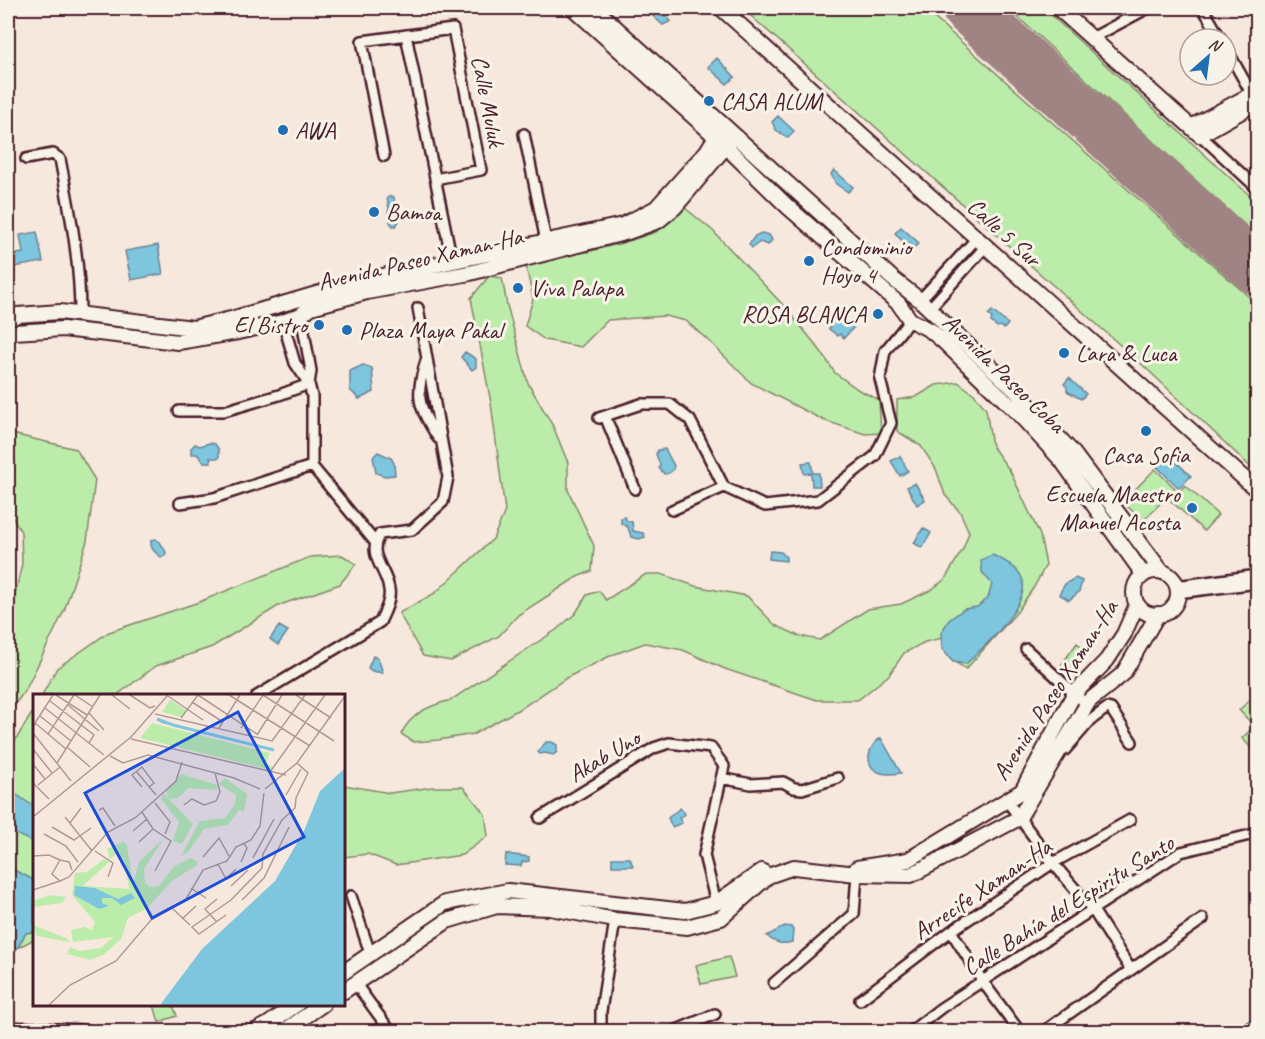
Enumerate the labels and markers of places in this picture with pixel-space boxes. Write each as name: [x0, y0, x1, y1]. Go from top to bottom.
place label: CASA ALUM: [721, 86, 825, 116]
marker: CASA ALUM: [702, 94, 716, 108]
place label: AWA: [295, 115, 337, 145]
marker: AWA: [276, 123, 290, 137]
place label: Bamoa: [386, 197, 443, 227]
marker: Bamoa: [367, 205, 381, 219]
place label: Condominio Hoyo 4: [821, 232, 914, 290]
marker: Condominio Hoyo 4: [802, 254, 816, 268]
place label: Viva Palapa: [530, 273, 624, 303]
marker: Viva Palapa: [511, 281, 525, 295]
place label: ROSA BLANCA: [742, 299, 867, 329]
marker: ROSA BLANCA: [871, 307, 885, 321]
place label: El Bistro: [234, 310, 310, 340]
place label: Plaza Maya Pakal: [359, 315, 506, 345]
marker: El Bistro: [312, 318, 326, 332]
marker: Plaza Maya Pakal: [340, 323, 354, 337]
place label: Lara & Luca: [1076, 338, 1178, 368]
marker: Lara & Luca: [1057, 346, 1071, 360]
marker: Casa Sofia: [1139, 424, 1153, 438]
place label: Casa Sofia: [1102, 440, 1191, 470]
place label: Escuela Maestro Manuel Acosta: [1046, 479, 1182, 537]
marker: Escuela Maestro Manuel Acosta: [1185, 501, 1199, 515]

